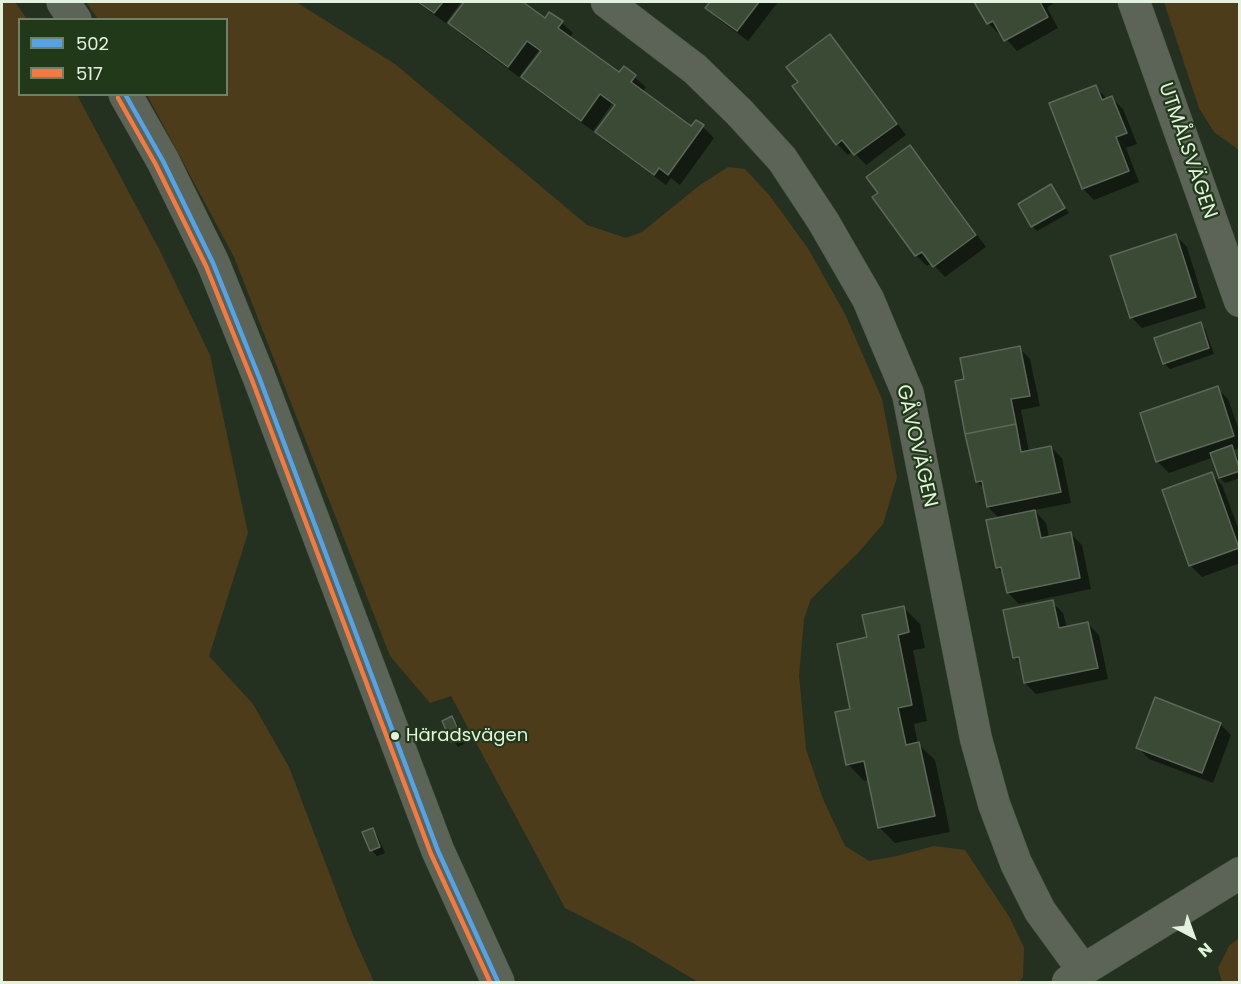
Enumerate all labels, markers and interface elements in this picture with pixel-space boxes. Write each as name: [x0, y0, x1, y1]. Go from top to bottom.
legend: [18, 18, 228, 96]
text: 502: [76, 31, 109, 56]
text: 517: [76, 61, 103, 86]
street label: UTMÅLSVÄGEN: [1152, 80, 1222, 222]
street label: GÅVOVÄGEN: [890, 382, 942, 510]
place label: Häradsvägen: [406, 725, 528, 747]
marker: Häradsvägen: [389, 730, 401, 742]
north arrow: [1163, 906, 1223, 966]
text: N: [1193, 937, 1217, 963]

